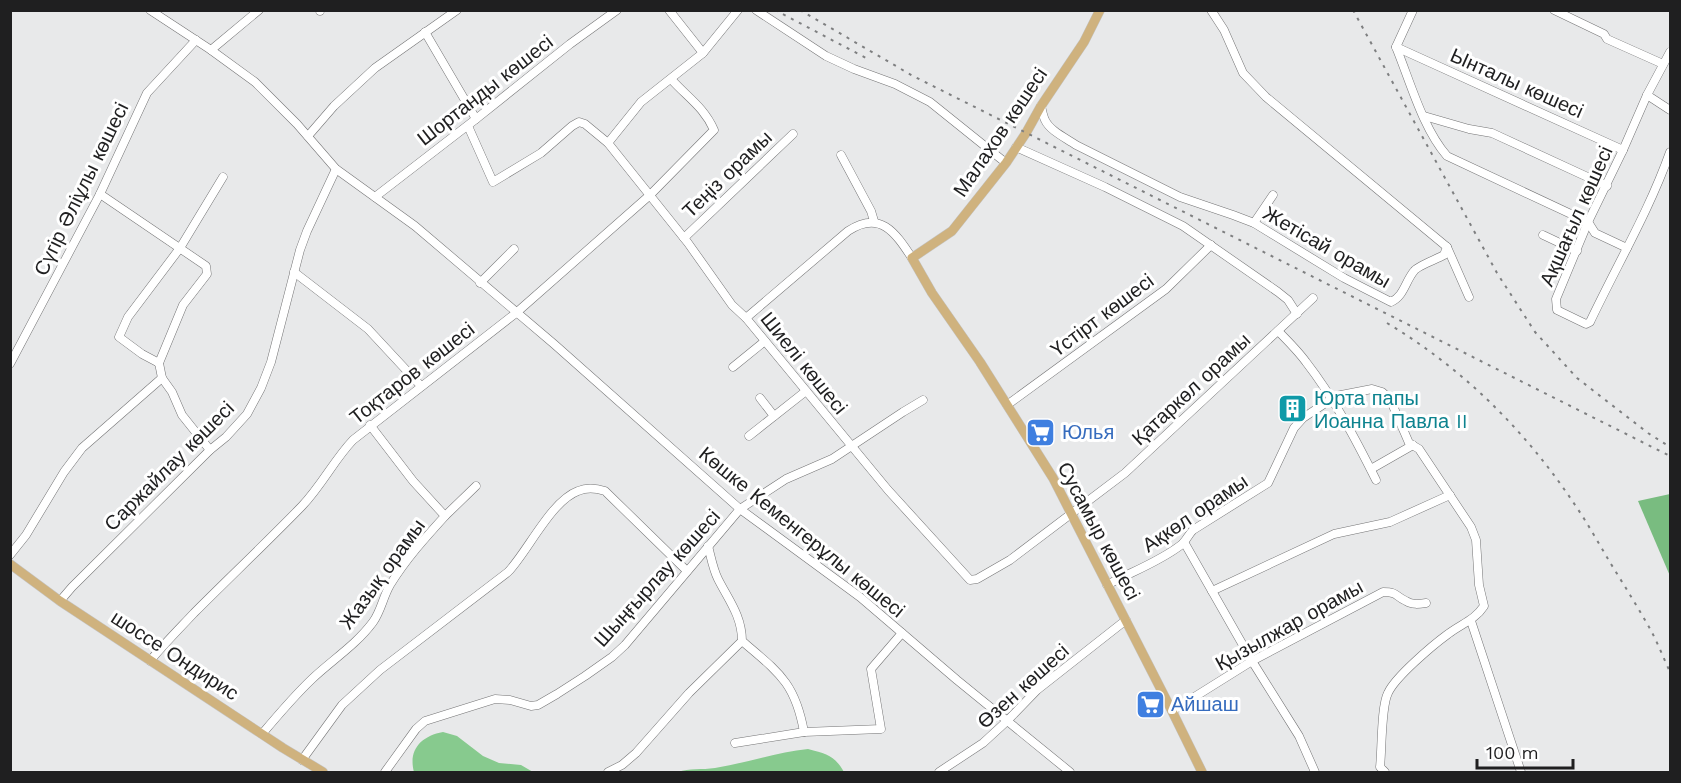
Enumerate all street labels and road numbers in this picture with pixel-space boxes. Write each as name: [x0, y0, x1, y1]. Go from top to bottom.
street label: Шортанды көшесі: [412, 30, 558, 150]
street label: Ынталы көшесі: [1447, 43, 1587, 123]
street label: Малахов көшесі: [948, 63, 1052, 201]
street label: Сүгір Әліұлы көшесі: [29, 99, 133, 279]
street label: Теңіз орамы: [677, 125, 777, 223]
street label: Ақшағыл көшесі: [1534, 142, 1618, 290]
street label: Жетісай орамы: [1259, 201, 1395, 293]
street label: Үстірт көшесі: [1046, 268, 1158, 362]
street label: Шиелі көшесі: [756, 307, 852, 419]
street label: Тоқтаров көшесі: [345, 317, 479, 429]
street label: Қатаркөл орамы: [1127, 328, 1255, 450]
street label: Саржайлау көшесі: [99, 396, 239, 536]
street label: Көшке Кеменгерұлы көшесі: [694, 442, 910, 622]
street label: Сусамыр көшесі: [1053, 458, 1145, 604]
street label: Ақкөл орамы: [1138, 469, 1252, 557]
street label: Шыңғырлау көшесі: [589, 504, 725, 652]
street label: Жазық орамы: [334, 514, 430, 634]
street label: Қызылжар орамы: [1211, 574, 1367, 676]
street label: шоссе Ондирис: [107, 605, 243, 705]
street label: Өзен көшесі: [972, 639, 1074, 733]

